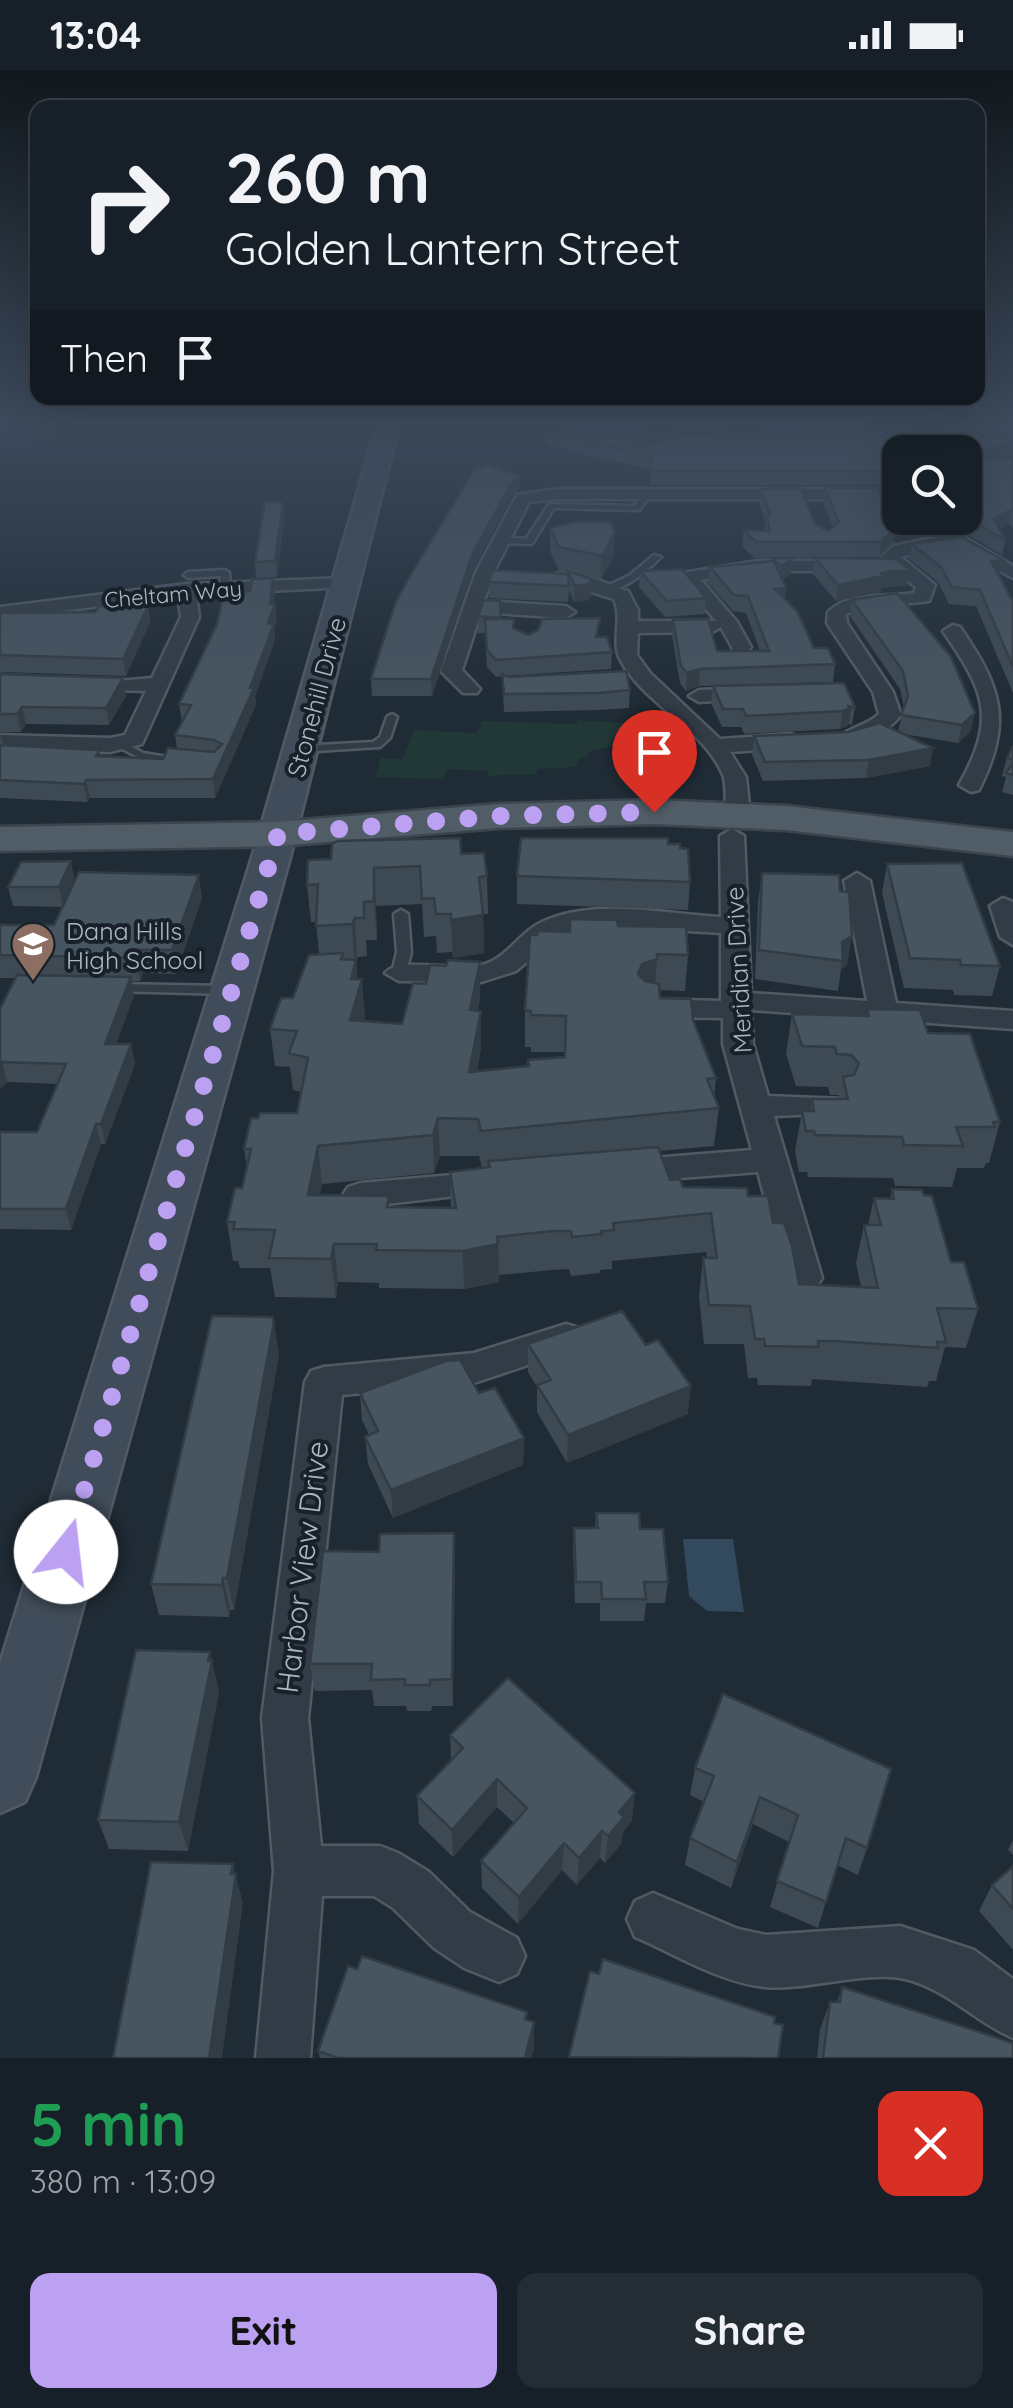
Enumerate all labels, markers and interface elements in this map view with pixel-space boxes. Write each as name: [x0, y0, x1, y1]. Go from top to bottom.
text: 13:04: [50, 11, 141, 59]
text: 260 m: [225, 133, 431, 221]
icon: right: [60, 140, 190, 270]
text: Golden Lantern Street: [225, 220, 681, 276]
icon: arrive: [168, 330, 223, 385]
text: Then: [60, 334, 148, 382]
map controls: [882, 435, 982, 535]
button: search: [882, 435, 982, 535]
street label: Cheltam Way: [103, 574, 243, 614]
street label: Stonehill Drive: [280, 614, 352, 780]
pin: [612, 710, 697, 813]
icon: arrive: [627, 725, 682, 780]
street label: Meridian Drive: [718, 886, 758, 1054]
place label: Dana Hills High School: [66, 915, 203, 975]
school or university icon: Dana Hills High School: [10, 921, 56, 982]
street label: Harbor View Drive: [268, 1439, 336, 1695]
position arrow: [14, 1500, 118, 1604]
text: 5 min: [30, 2086, 187, 2161]
button: close: [878, 2091, 983, 2196]
text: 380 m · 13:09: [30, 2161, 216, 2201]
button: Exit: [30, 2273, 497, 2388]
button: Share: [517, 2273, 983, 2388]

